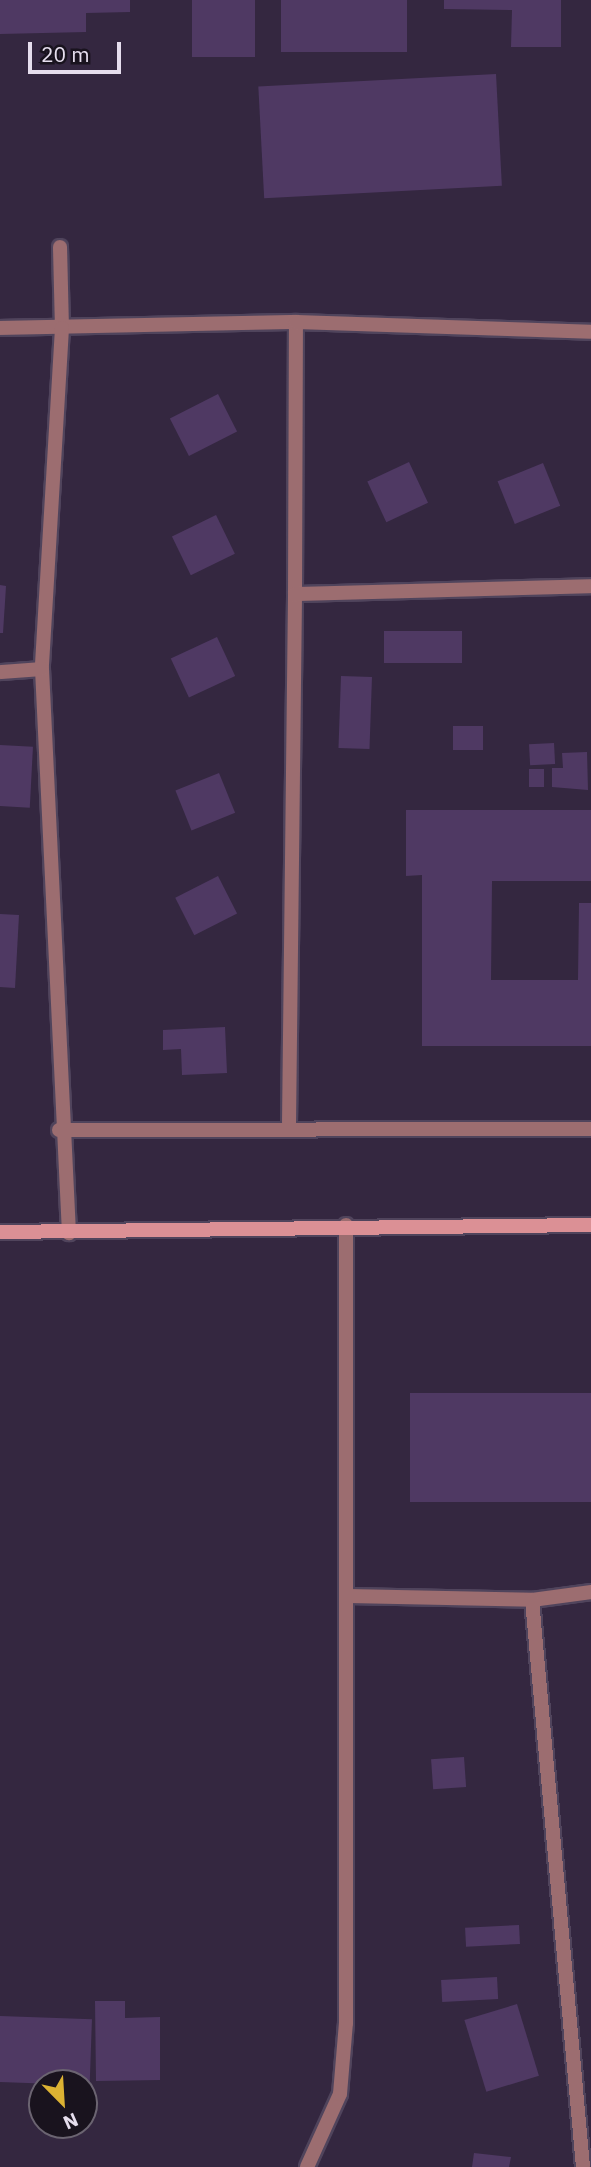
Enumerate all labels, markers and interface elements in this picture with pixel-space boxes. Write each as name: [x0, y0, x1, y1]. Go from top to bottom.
scale bar: [32, 28, 124, 72]
text: 20 m: [41, 40, 90, 68]
north arrow: [28, 2069, 98, 2139]
text: N: [60, 2108, 82, 2135]

